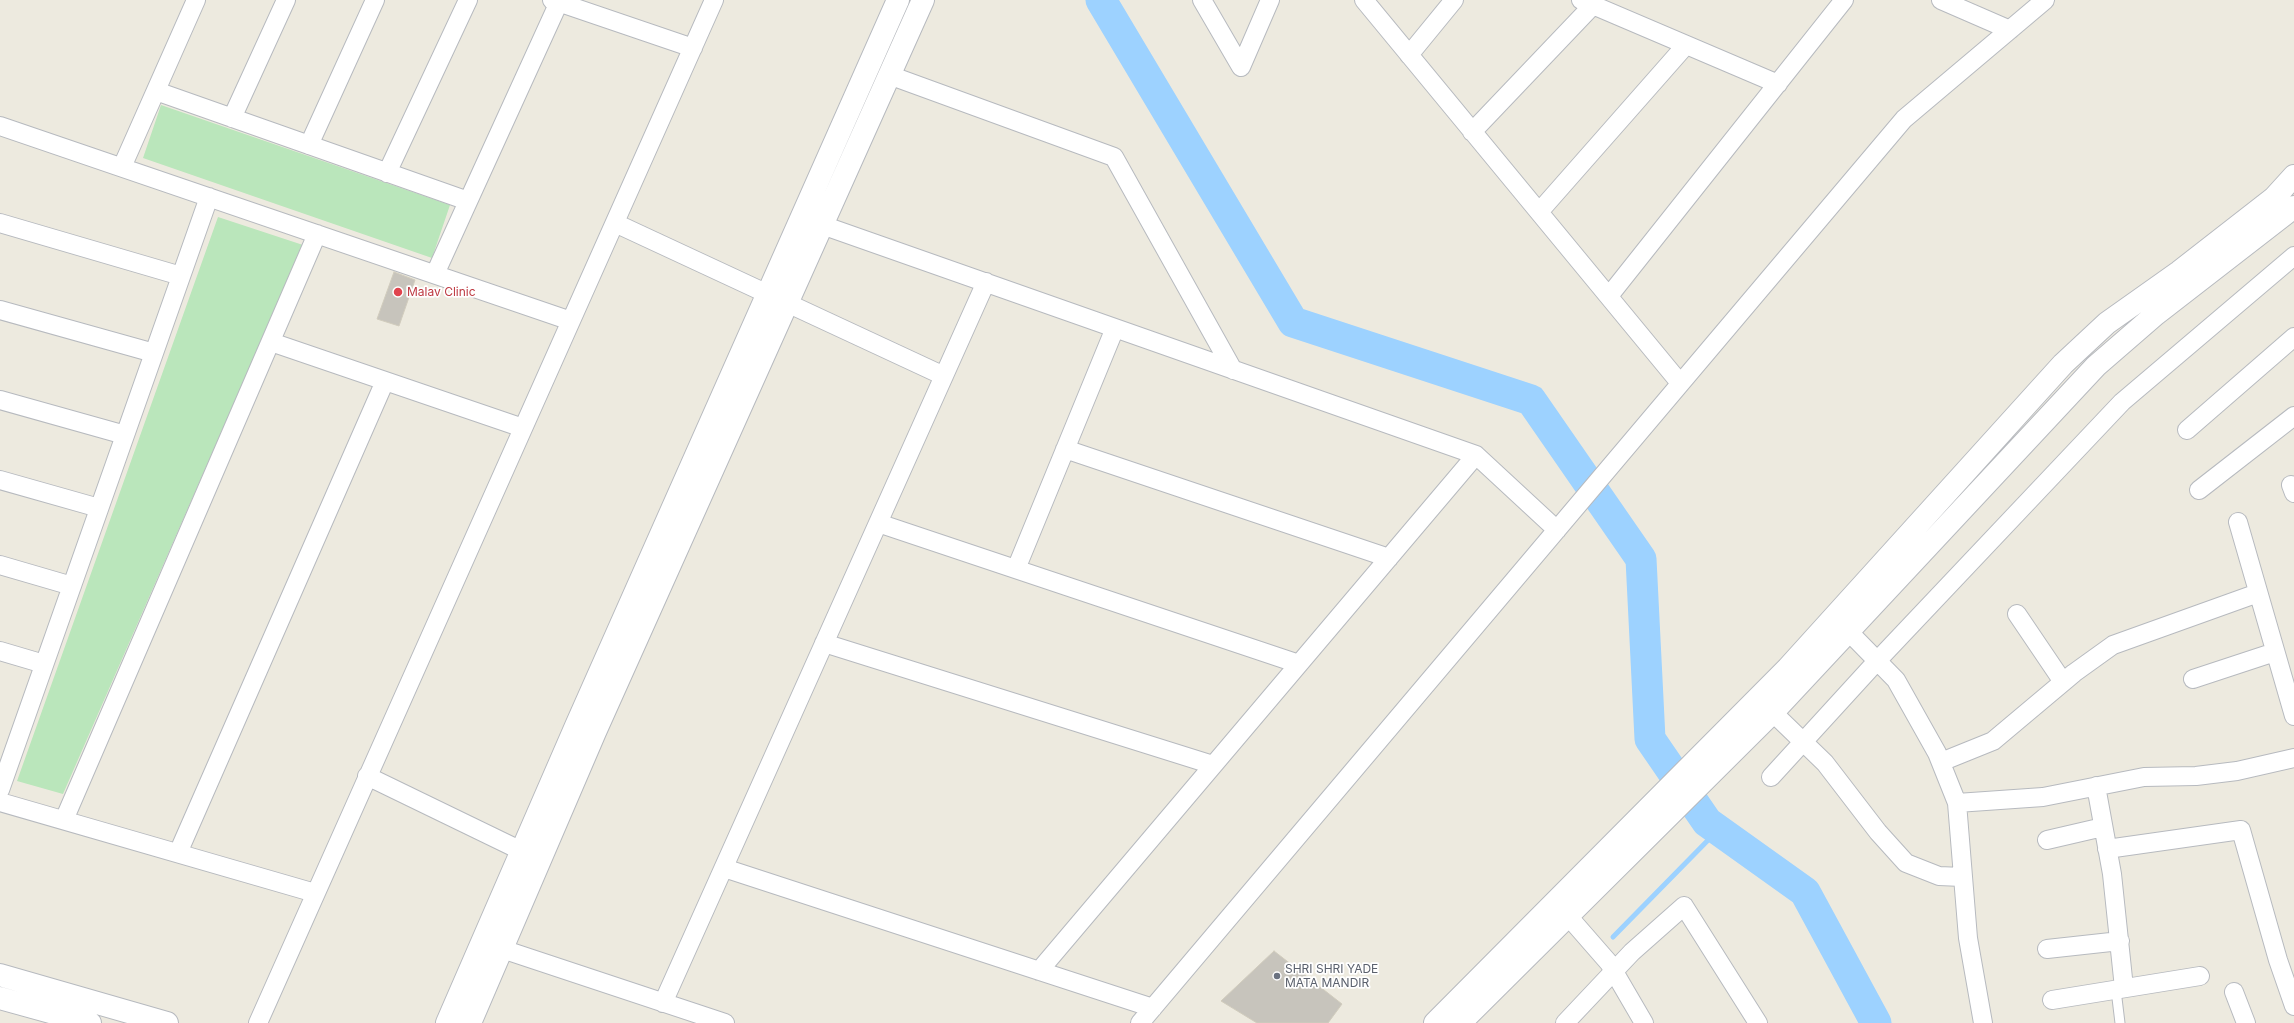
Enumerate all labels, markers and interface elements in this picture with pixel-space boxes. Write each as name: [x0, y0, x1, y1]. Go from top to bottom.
place label: Malav Clinic: [407, 285, 476, 299]
marker: Malav Clinic: [392, 286, 404, 298]
place label: SHRI SHRI YADE MATA MANDIR: [1285, 962, 1378, 990]
marker: SHRI SHRI YADE MATA MANDIR: [1272, 971, 1282, 981]

